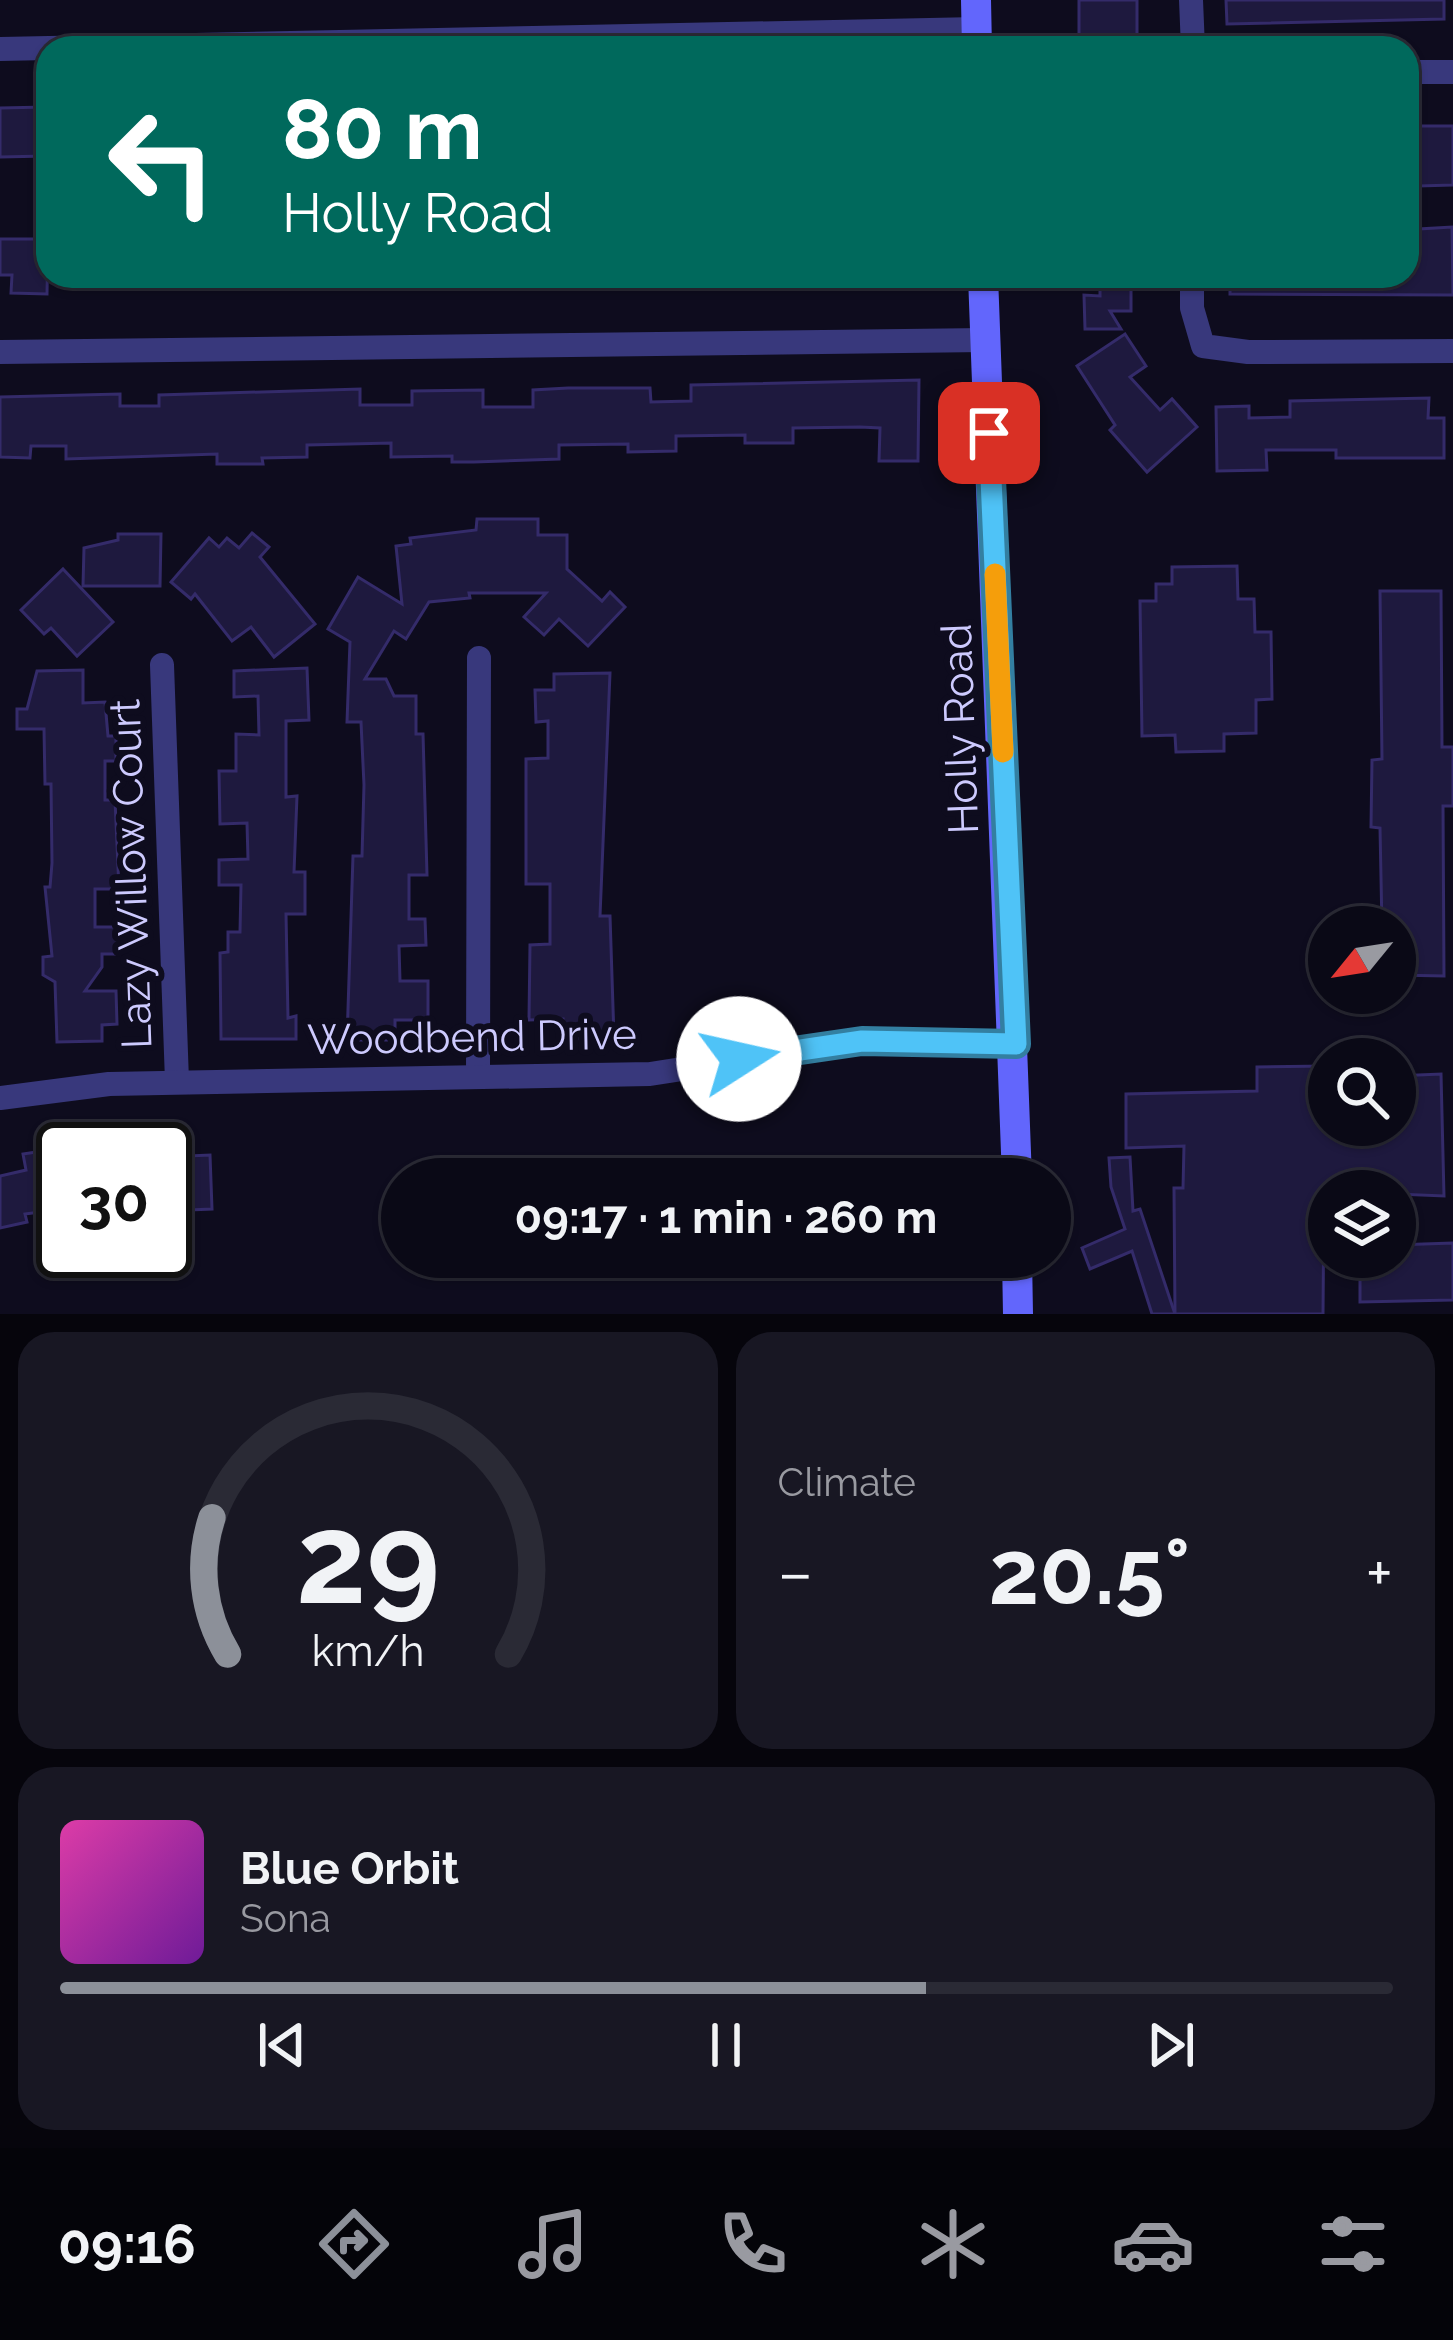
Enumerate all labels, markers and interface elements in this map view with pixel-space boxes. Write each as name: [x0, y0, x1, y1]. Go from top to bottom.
text: 80 m: [282, 80, 483, 179]
icon: left: [84, 84, 240, 240]
text: Holly Road: [282, 181, 553, 245]
pin: [938, 382, 1040, 484]
icon: arrive: [956, 400, 1022, 466]
street label: Holly Road: [932, 623, 988, 835]
street label: Lazy Willow Court: [100, 698, 162, 1050]
north arrow: [1308, 906, 1416, 1014]
map controls: [1308, 906, 1416, 1278]
position arrow: [676, 996, 802, 1122]
street label: Woodbend Drive: [307, 1010, 637, 1064]
button: search: [1308, 1038, 1416, 1146]
speed limit sign: 30: [36, 1122, 192, 1278]
button: layers: [1308, 1170, 1416, 1278]
text: 09:17 · 1 min · 260 m: [515, 1191, 937, 1244]
text: Climate: [778, 1459, 916, 1505]
text: 29: [296, 1486, 440, 1632]
text: 20.5°: [988, 1519, 1190, 1625]
text: −: [778, 1534, 813, 1611]
text: +: [1366, 1534, 1393, 1611]
text: km/h: [311, 1625, 424, 1675]
text: Blue Orbit: [240, 1842, 459, 1895]
text: Sona: [240, 1895, 331, 1941]
icon: previous: [249, 2012, 315, 2078]
icon: pause: [693, 2012, 759, 2078]
icon: next: [1138, 2012, 1204, 2078]
icon: directions: [312, 2202, 396, 2286]
icon: music: [511, 2202, 595, 2286]
icon: phone: [711, 2202, 795, 2286]
icon: climate: [911, 2202, 995, 2286]
icon: car: [1111, 2202, 1195, 2286]
icon: filters: [1311, 2202, 1395, 2286]
text: 09:16: [58, 2212, 196, 2276]

